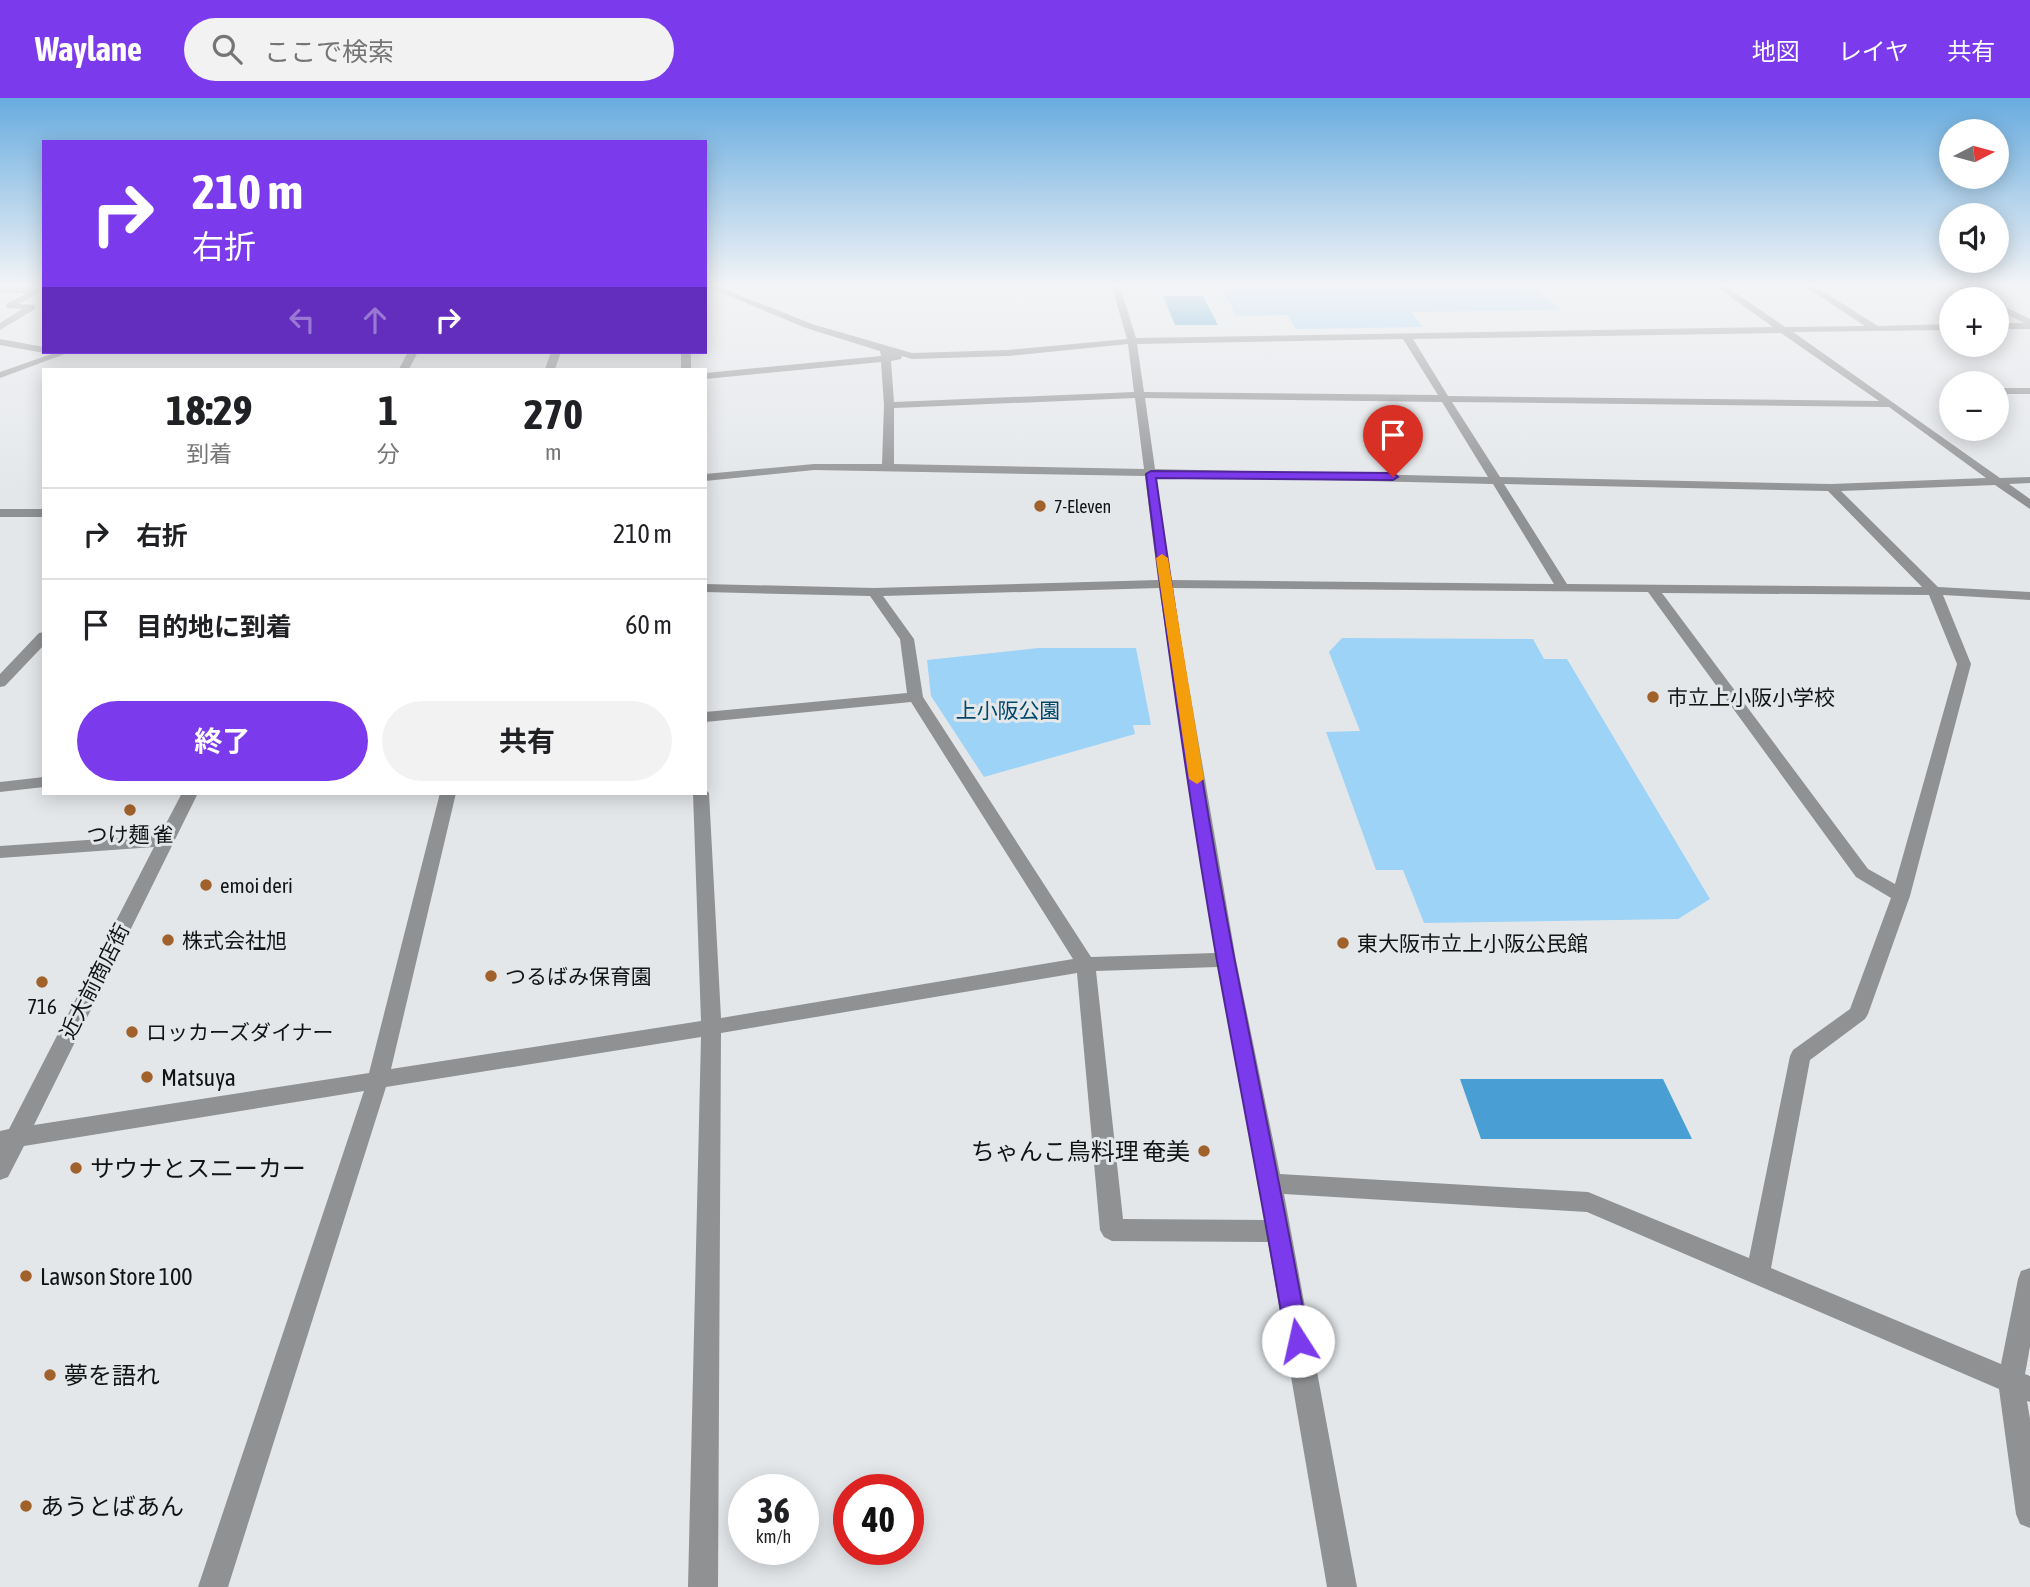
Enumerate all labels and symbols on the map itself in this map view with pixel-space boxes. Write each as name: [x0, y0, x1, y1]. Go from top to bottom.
north arrow: [1939, 119, 2009, 189]
pin: [1363, 405, 1423, 477]
place label: 7-Eleven: [1054, 496, 1111, 517]
marker: 7-Eleven: [1032, 498, 1048, 514]
place label: 市立上小阪小学校: [1667, 685, 1835, 709]
marker: 市立上小阪小学校: [1645, 689, 1661, 705]
park label: 上小阪公園: [956, 698, 1061, 722]
marker: つけ麺 雀: [122, 802, 138, 818]
place label: つけ麺 雀: [87, 822, 173, 846]
place label: emoi deri: [220, 873, 293, 897]
marker: emoi deri: [198, 877, 214, 893]
street label: 近大前商店街: [55, 919, 133, 1043]
place label: 株式会社旭: [182, 928, 287, 952]
place label: 東大阪市立上小阪公民館: [1357, 931, 1588, 955]
marker: 株式会社旭: [160, 932, 176, 948]
marker: 東大阪市立上小阪公民館: [1335, 935, 1351, 951]
place label: つるばみ保育園: [505, 964, 652, 988]
marker: つるばみ保育園: [483, 968, 499, 984]
marker: 716: [34, 974, 50, 990]
place label: 716: [27, 994, 57, 1018]
place label: ロッカーズダイナー: [146, 1020, 334, 1044]
marker: ロッカーズダイナー: [124, 1024, 140, 1040]
place label: Matsuya: [161, 1064, 236, 1091]
marker: Matsuya: [139, 1069, 155, 1085]
place label: ちゃんこ鳥料理 奄美: [971, 1138, 1190, 1165]
marker: ちゃんこ鳥料理 奄美: [1196, 1143, 1212, 1159]
place label: サウナとスニーカー: [90, 1155, 306, 1182]
marker: サウナとスニーカー: [68, 1160, 84, 1176]
place label: Lawson Store 100: [40, 1263, 193, 1290]
marker: Lawson Store 100: [18, 1268, 34, 1284]
position arrow: [1261, 1304, 1335, 1378]
place label: 夢を語れ: [64, 1362, 160, 1389]
marker: 夢を語れ: [42, 1367, 58, 1383]
speed limit sign: 40: [833, 1474, 924, 1565]
place label: あうとばあん: [40, 1493, 184, 1520]
marker: あうとばあん: [18, 1498, 34, 1514]

